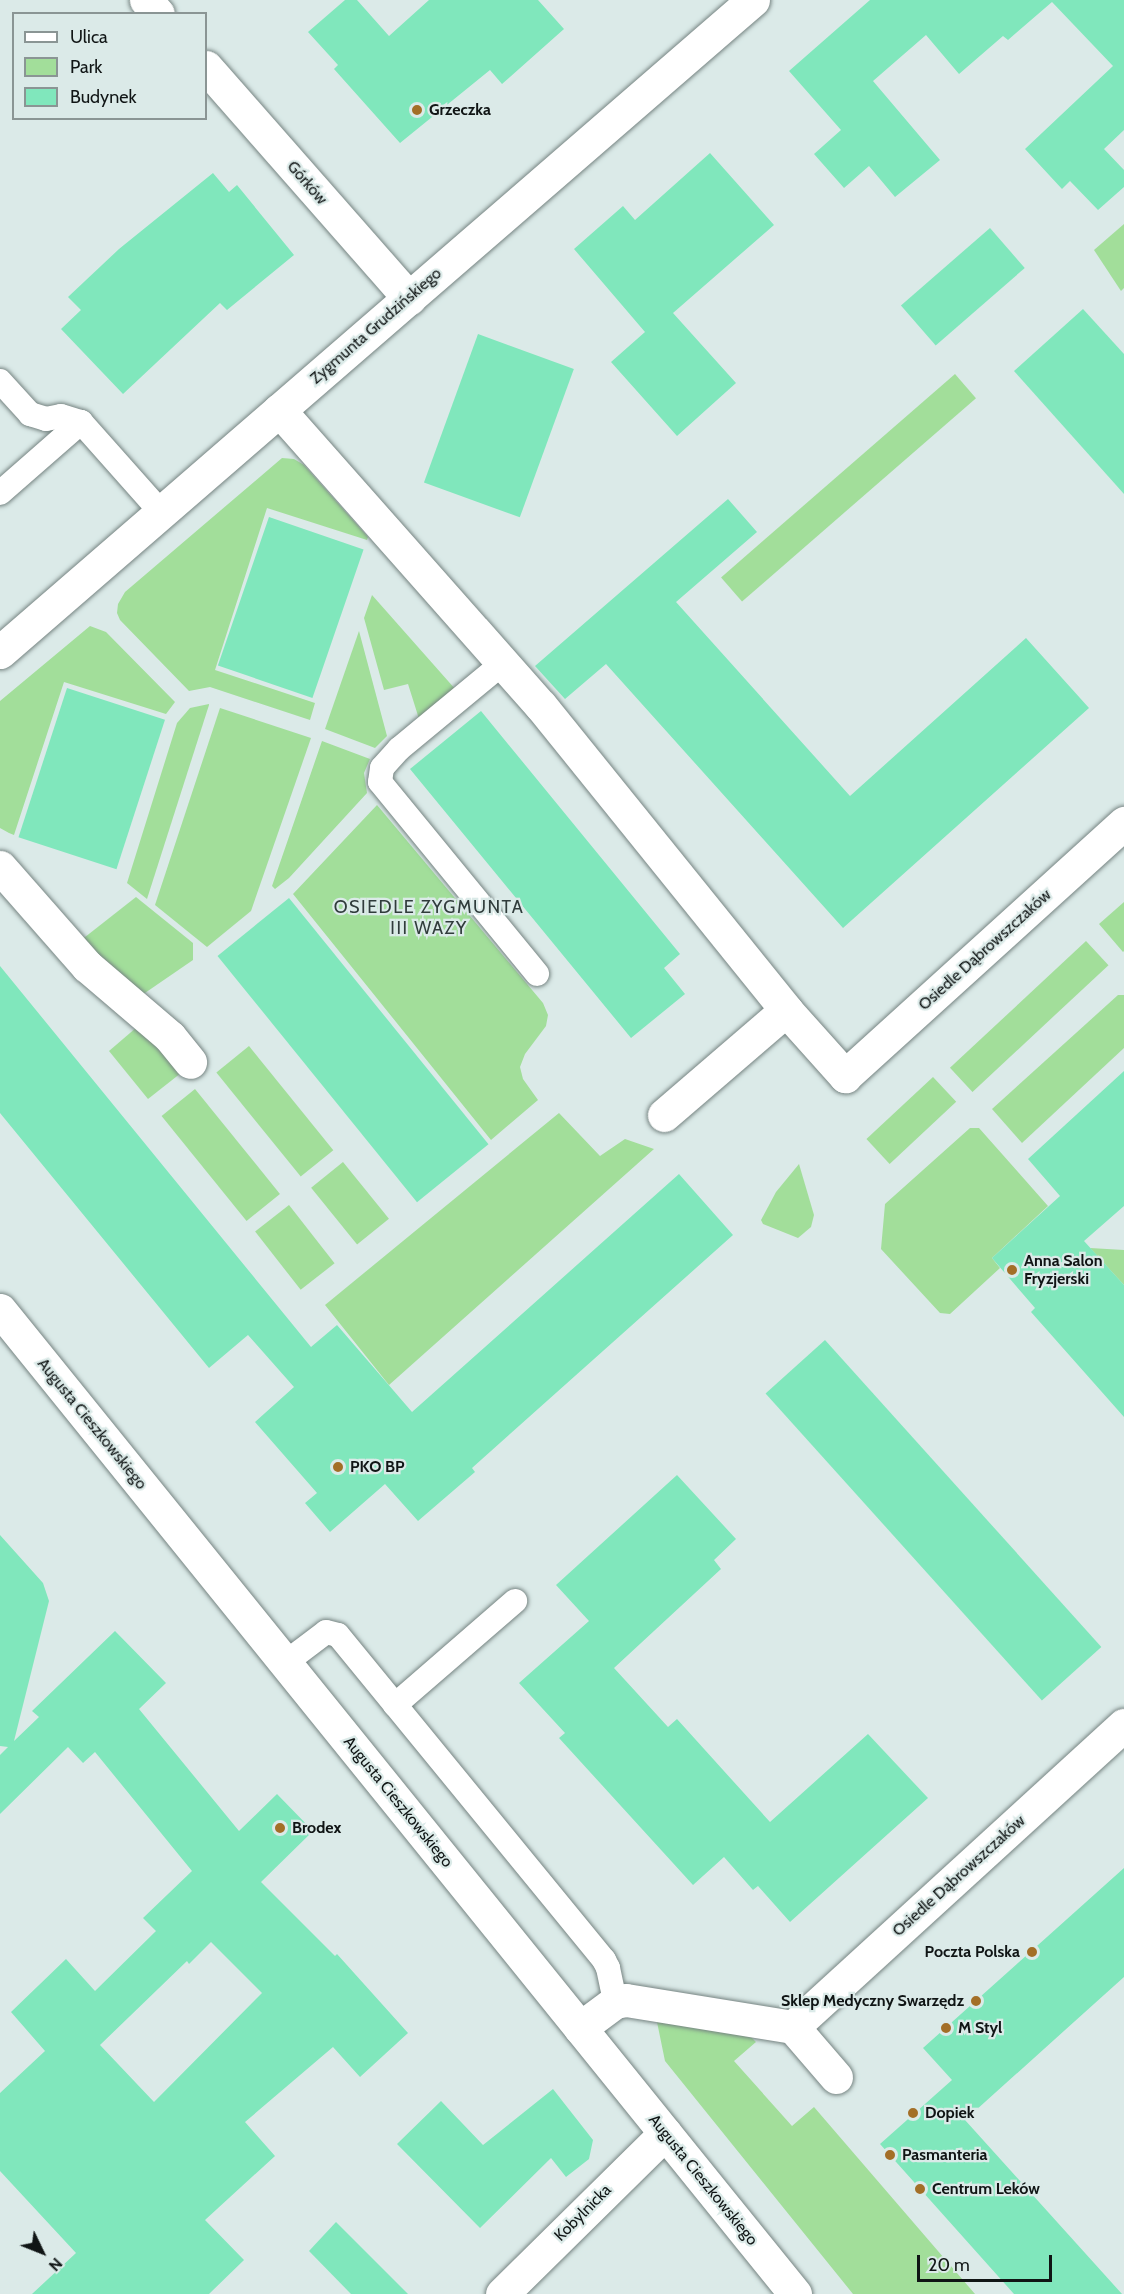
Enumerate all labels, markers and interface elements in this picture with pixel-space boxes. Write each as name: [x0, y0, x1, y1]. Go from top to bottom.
legend: [12, 12, 207, 120]
text: Ulica: [70, 26, 108, 48]
text: Park: [70, 56, 102, 78]
text: Budynek: [70, 86, 137, 108]
place label: Grzeczka: [429, 100, 491, 120]
marker: Grzeczka: [410, 103, 424, 117]
street label: Górków: [283, 157, 331, 209]
street label: Zygmunta Grudzińskiego: [307, 264, 445, 388]
street label: Osiedle Dąbrowszczaków: [915, 885, 1055, 1015]
district label: OSIEDLE ZYGMUNTA III WAZY: [334, 897, 524, 940]
place label: Anna Salon Fryzjerski: [1024, 1251, 1103, 1289]
marker: Anna Salon Fryzjerski: [1005, 1263, 1019, 1277]
street label: Augusta Cieszkowskiego: [33, 1355, 151, 1493]
place label: PKO BP: [350, 1457, 404, 1477]
marker: PKO BP: [331, 1460, 345, 1474]
street label: Augusta Cieszkowskiego: [339, 1733, 457, 1871]
street label: Osiedle Dąbrowszczaków: [889, 1811, 1029, 1941]
place label: Brodex: [292, 1818, 341, 1838]
marker: Brodex: [273, 1821, 287, 1835]
place label: Poczta Polska: [925, 1942, 1020, 1962]
marker: Poczta Polska: [1025, 1945, 1039, 1959]
place label: Sklep Medyczny Swarzędz: [781, 1991, 964, 2011]
marker: Sklep Medyczny Swarzędz: [969, 1994, 983, 2008]
place label: M Styl: [958, 2018, 1002, 2038]
marker: M Styl: [939, 2021, 953, 2035]
place label: Dopiek: [925, 2103, 975, 2123]
marker: Dopiek: [906, 2106, 920, 2120]
street label: Augusta Cieszkowskiego: [644, 2111, 762, 2249]
place label: Pasmanteria: [902, 2145, 988, 2165]
marker: Pasmanteria: [883, 2148, 897, 2162]
place label: Centrum Leków: [932, 2179, 1040, 2199]
street label: Kobylnicka: [551, 2181, 615, 2245]
marker: Centrum Leków: [913, 2182, 927, 2196]
north arrow: [12, 2222, 72, 2282]
scale bar: [920, 2243, 1055, 2281]
text: N: [45, 2254, 66, 2275]
text: 20 m: [928, 2254, 970, 2276]

